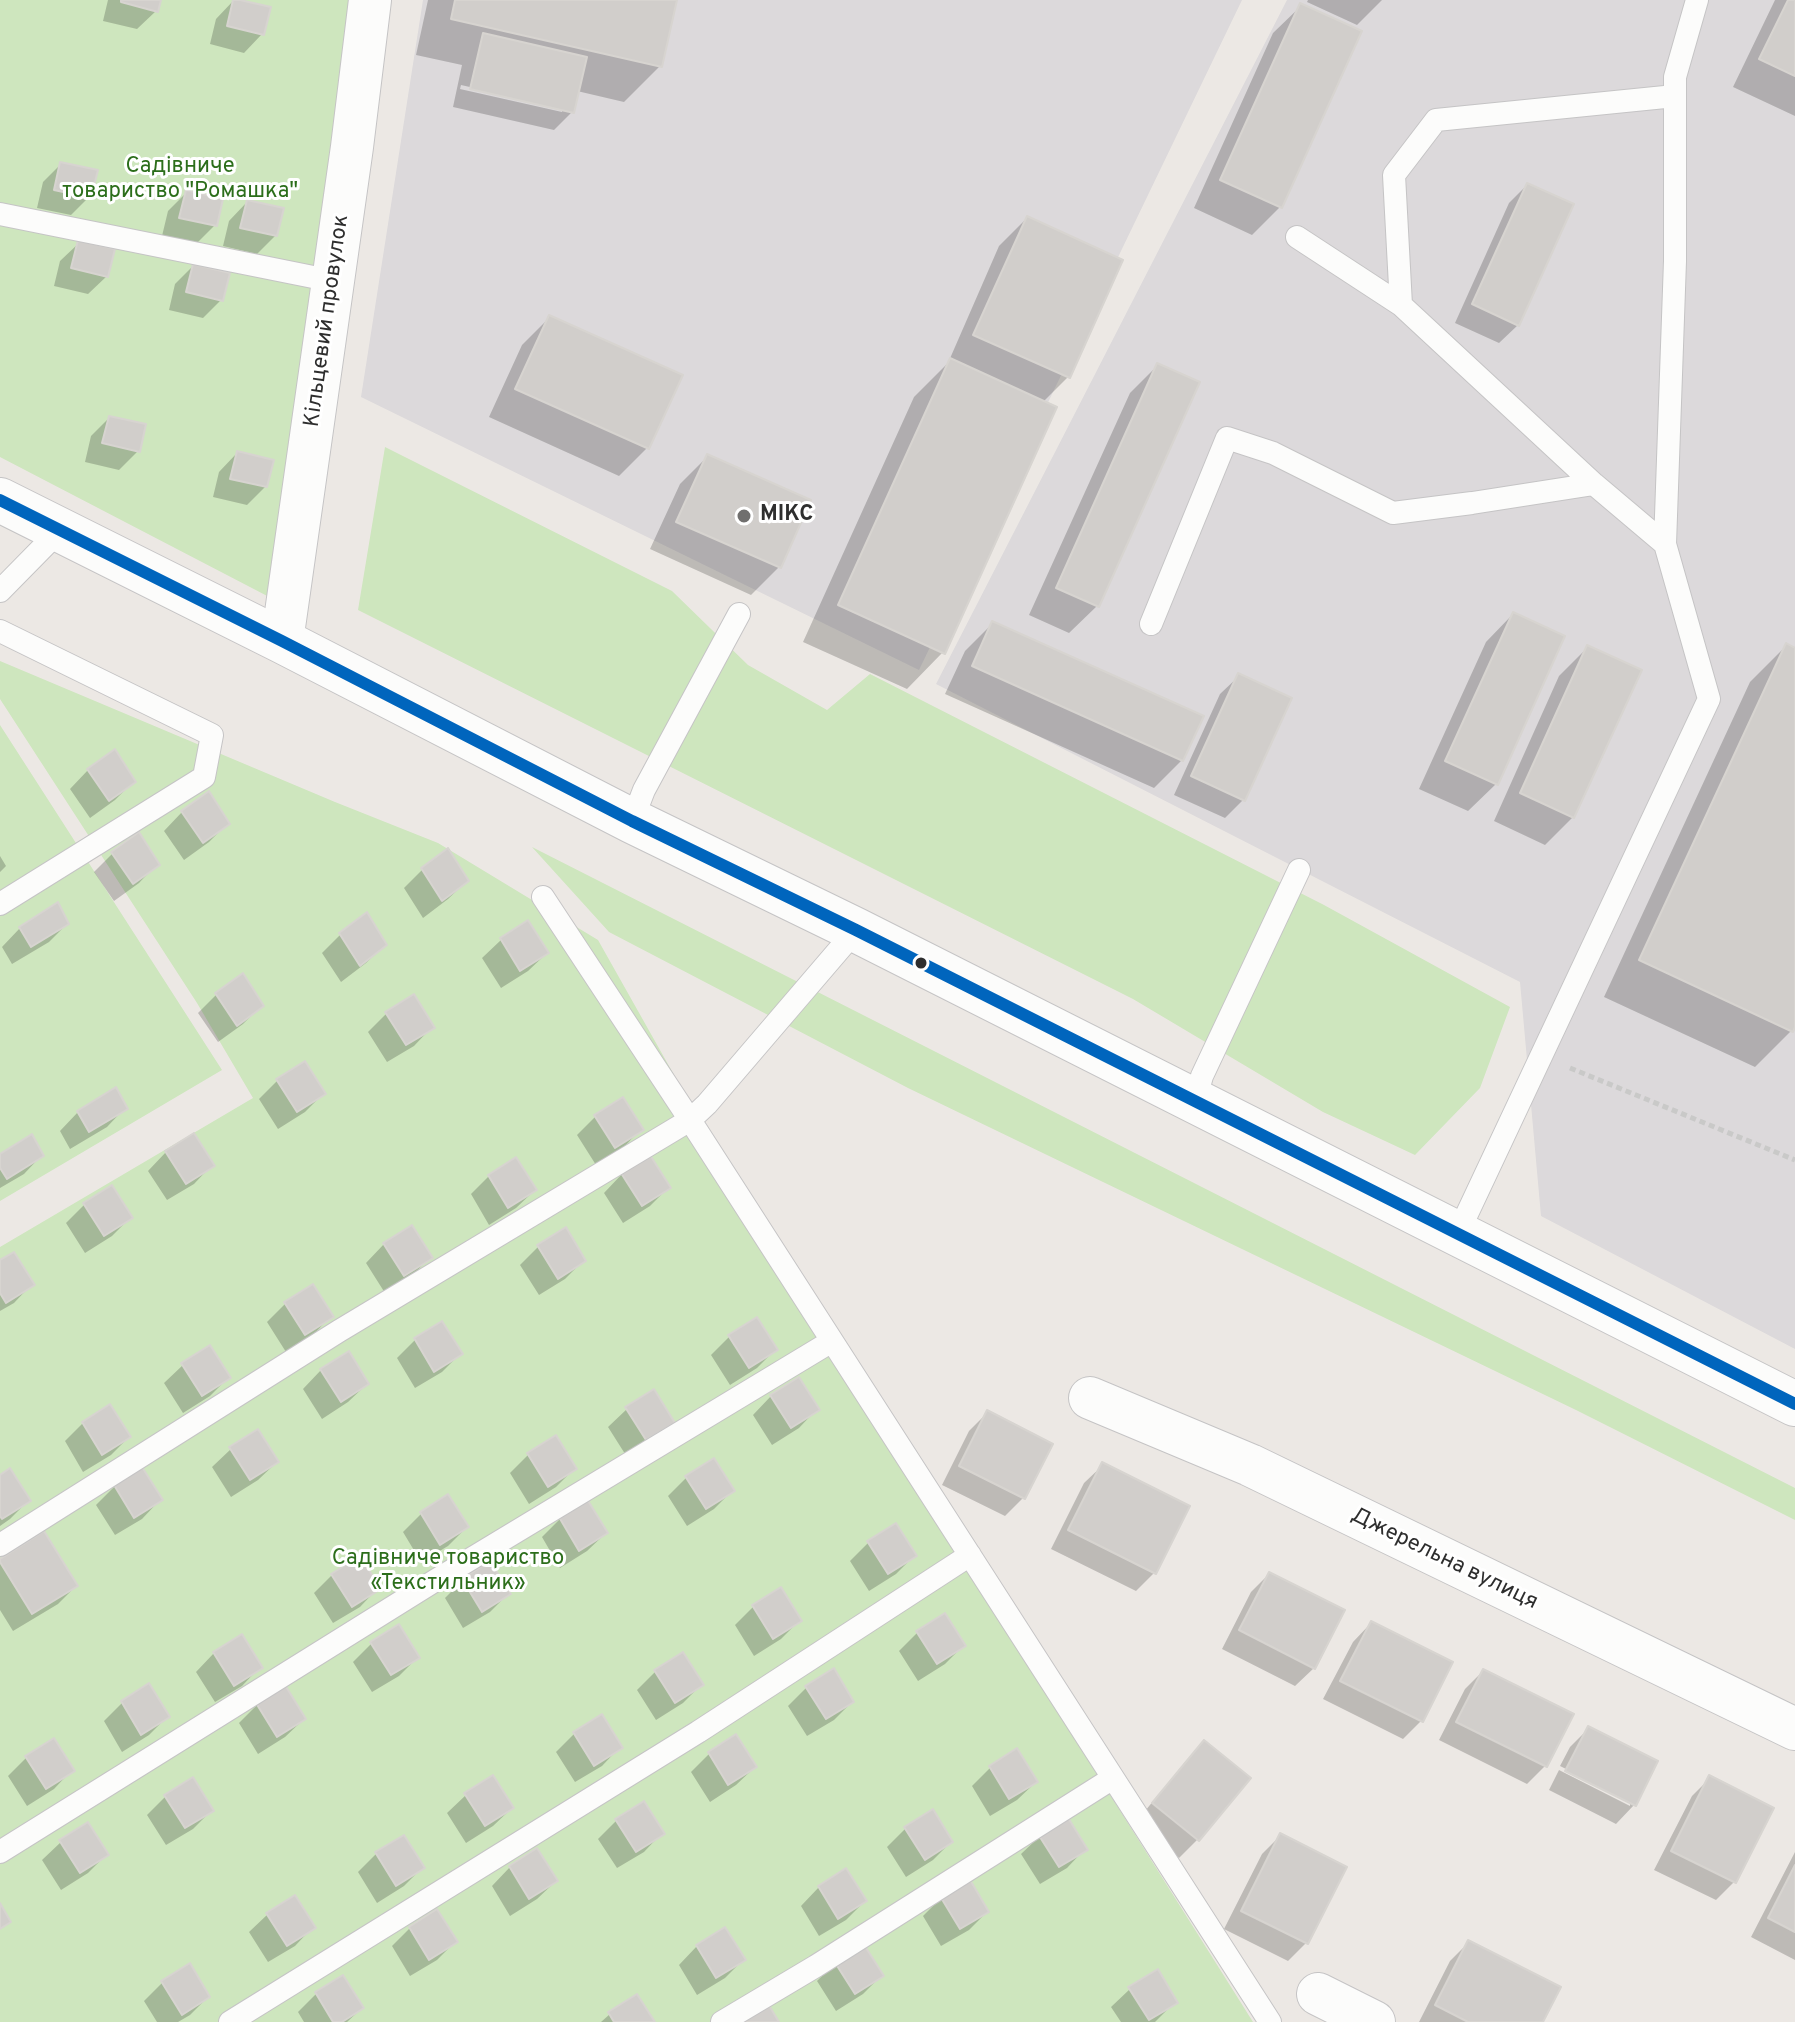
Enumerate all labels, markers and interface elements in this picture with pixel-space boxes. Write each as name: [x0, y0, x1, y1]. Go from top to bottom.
park label: Садівниче товариство "Ромашка": [62, 155, 298, 206]
street label: Кільцевий провулок: [300, 213, 356, 429]
place label: МІКС: [760, 503, 813, 529]
marker: МІКС: [735, 507, 753, 525]
unlabelled marker: [913, 955, 929, 971]
street label: Джерельна вулиця: [1346, 1503, 1542, 1617]
park label: Садівниче товариство «Текстильник»: [332, 1547, 564, 1598]

